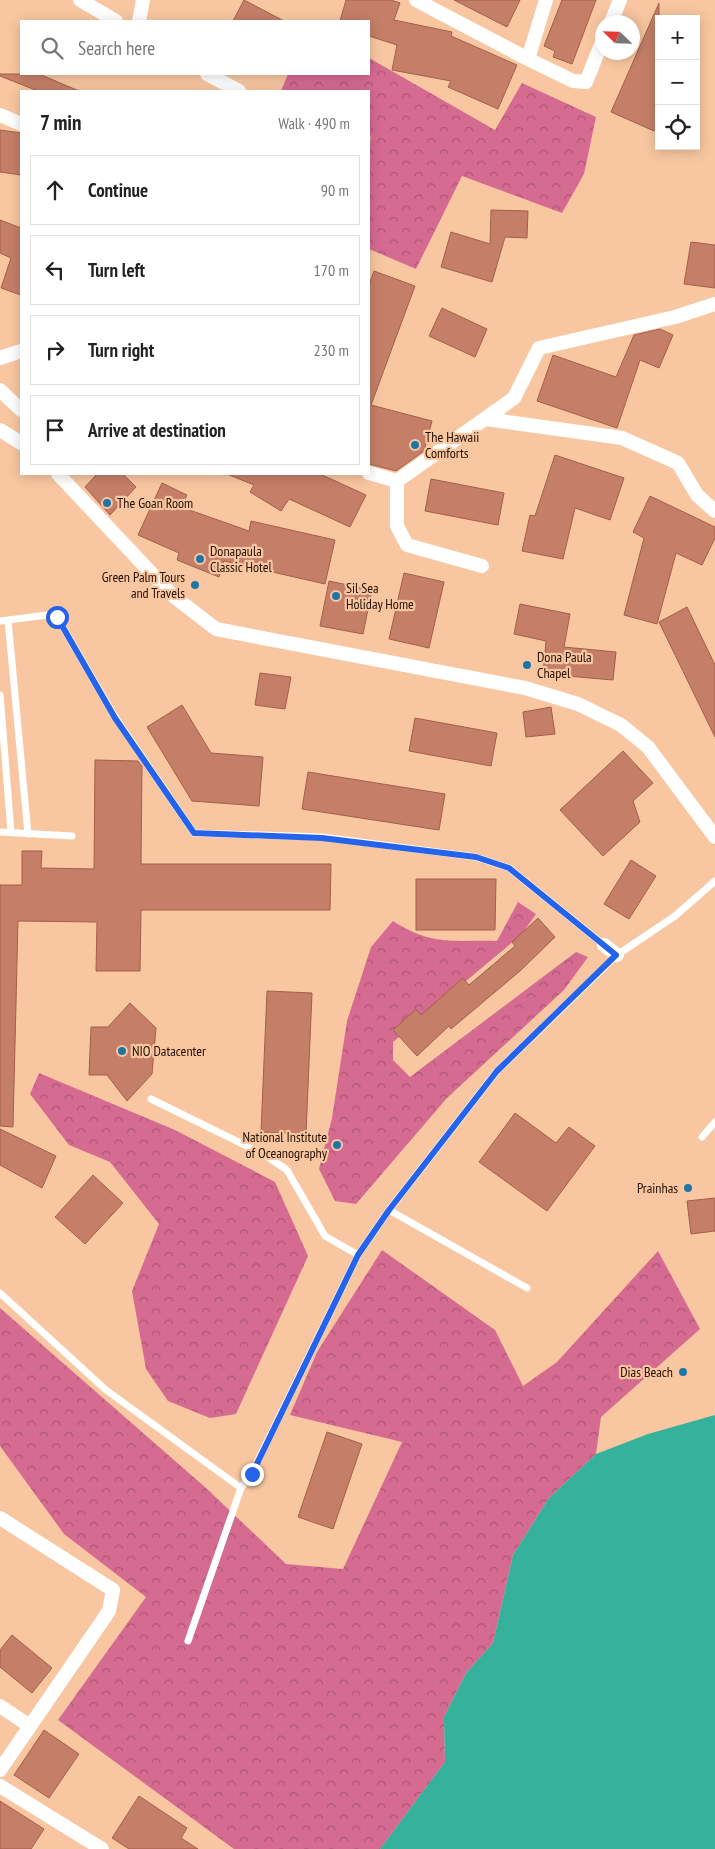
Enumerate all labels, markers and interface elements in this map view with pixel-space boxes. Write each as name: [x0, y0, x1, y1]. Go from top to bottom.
north arrow: [595, 15, 640, 60]
map controls: [655, 15, 700, 150]
button: +: [655, 15, 700, 60]
search box: [20, 20, 370, 75]
icon: search: [38, 34, 66, 62]
text: Search here: [78, 36, 155, 60]
button: −: [655, 60, 700, 105]
button: locate: [655, 105, 700, 150]
text: 7 min: [40, 109, 82, 136]
text: Walk · 490 m: [278, 113, 350, 133]
icon: ahead: [41, 176, 69, 204]
text: Continue: [88, 178, 148, 202]
text: 90 m: [321, 180, 349, 200]
icon: left: [41, 256, 69, 284]
text: Turn left: [88, 258, 145, 282]
text: 170 m: [314, 260, 349, 280]
icon: right: [41, 336, 69, 364]
text: Turn right: [88, 338, 154, 362]
text: 230 m: [314, 340, 349, 360]
icon: arrive: [41, 416, 69, 444]
text: Arrive at destination: [88, 418, 226, 442]
place label: The Hawaii Comforts: [425, 428, 479, 462]
marker: The Hawaii Comforts: [409, 439, 421, 451]
place label: The Goan Room: [117, 494, 193, 512]
marker: The Goan Room: [101, 497, 113, 509]
place label: Donapaula Classic Hotel: [210, 542, 273, 576]
marker: Donapaula Classic Hotel: [194, 553, 206, 565]
place label: Green Palm Tours and Travels: [102, 568, 185, 602]
marker: Green Palm Tours and Travels: [189, 579, 201, 591]
place label: Sil Sea Holiday Home: [346, 579, 414, 613]
marker: Sil Sea Holiday Home: [330, 590, 342, 602]
route start: [46, 606, 69, 629]
place label: Dona Paula Chapel: [537, 648, 592, 682]
marker: Dona Paula Chapel: [521, 659, 533, 671]
place label: NIO Datacenter: [132, 1042, 206, 1060]
marker: NIO Datacenter: [116, 1045, 128, 1057]
place label: National Institute of Oceanography: [242, 1128, 328, 1162]
marker: National Institute of Oceanography: [331, 1139, 343, 1151]
place label: Prainhas: [637, 1179, 678, 1197]
marker: Prainhas: [682, 1182, 694, 1194]
place label: Dias Beach: [620, 1363, 673, 1381]
marker: Dias Beach: [677, 1366, 689, 1378]
route end: [241, 1463, 264, 1486]

